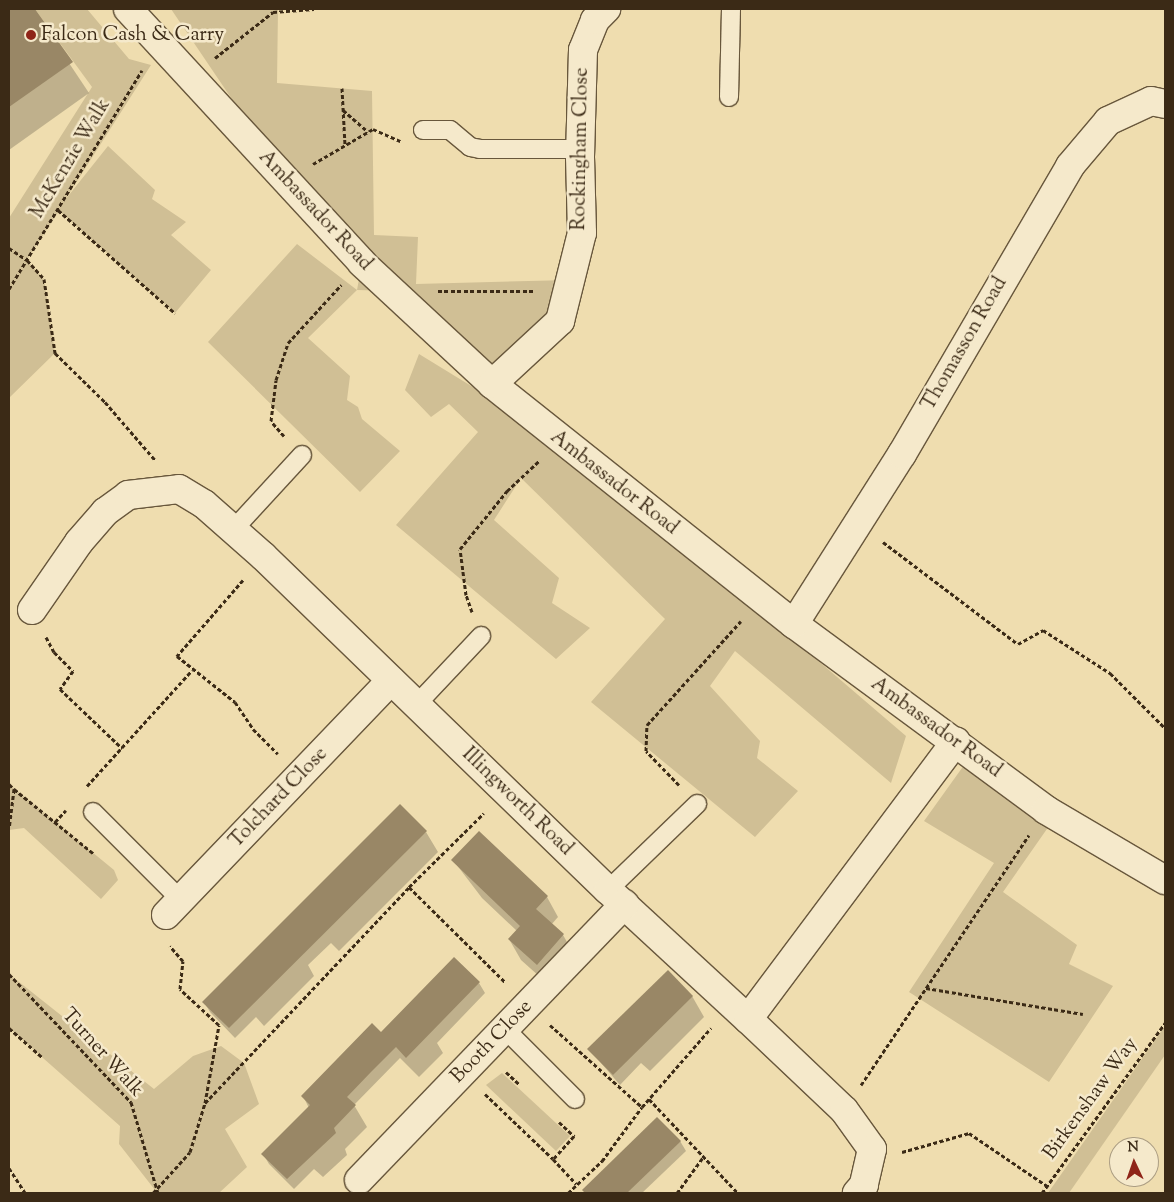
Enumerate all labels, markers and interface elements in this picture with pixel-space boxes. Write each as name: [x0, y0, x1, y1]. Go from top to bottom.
place label: Falcon Cash & Carry: [41, 23, 224, 47]
marker: Falcon Cash & Carry: [25, 29, 37, 41]
street label: Rockingham Close: [568, 67, 594, 231]
street label: McKenzie Walk: [26, 95, 116, 223]
street label: Ambassador Road: [253, 146, 377, 276]
street label: Thomasson Road: [917, 273, 1013, 415]
street label: Ambassador Road: [545, 425, 683, 541]
street label: Ambassador Road: [866, 672, 1006, 784]
street label: Tolchard Close: [225, 743, 333, 853]
street label: Illingworth Road: [456, 743, 578, 861]
street label: Booth Close: [446, 995, 538, 1089]
street label: Turner Walk: [56, 1004, 148, 1102]
street label: Birkenshaw Way: [1039, 1033, 1143, 1165]
north arrow: [1109, 1137, 1159, 1187]
text: N: [1127, 1138, 1139, 1158]

